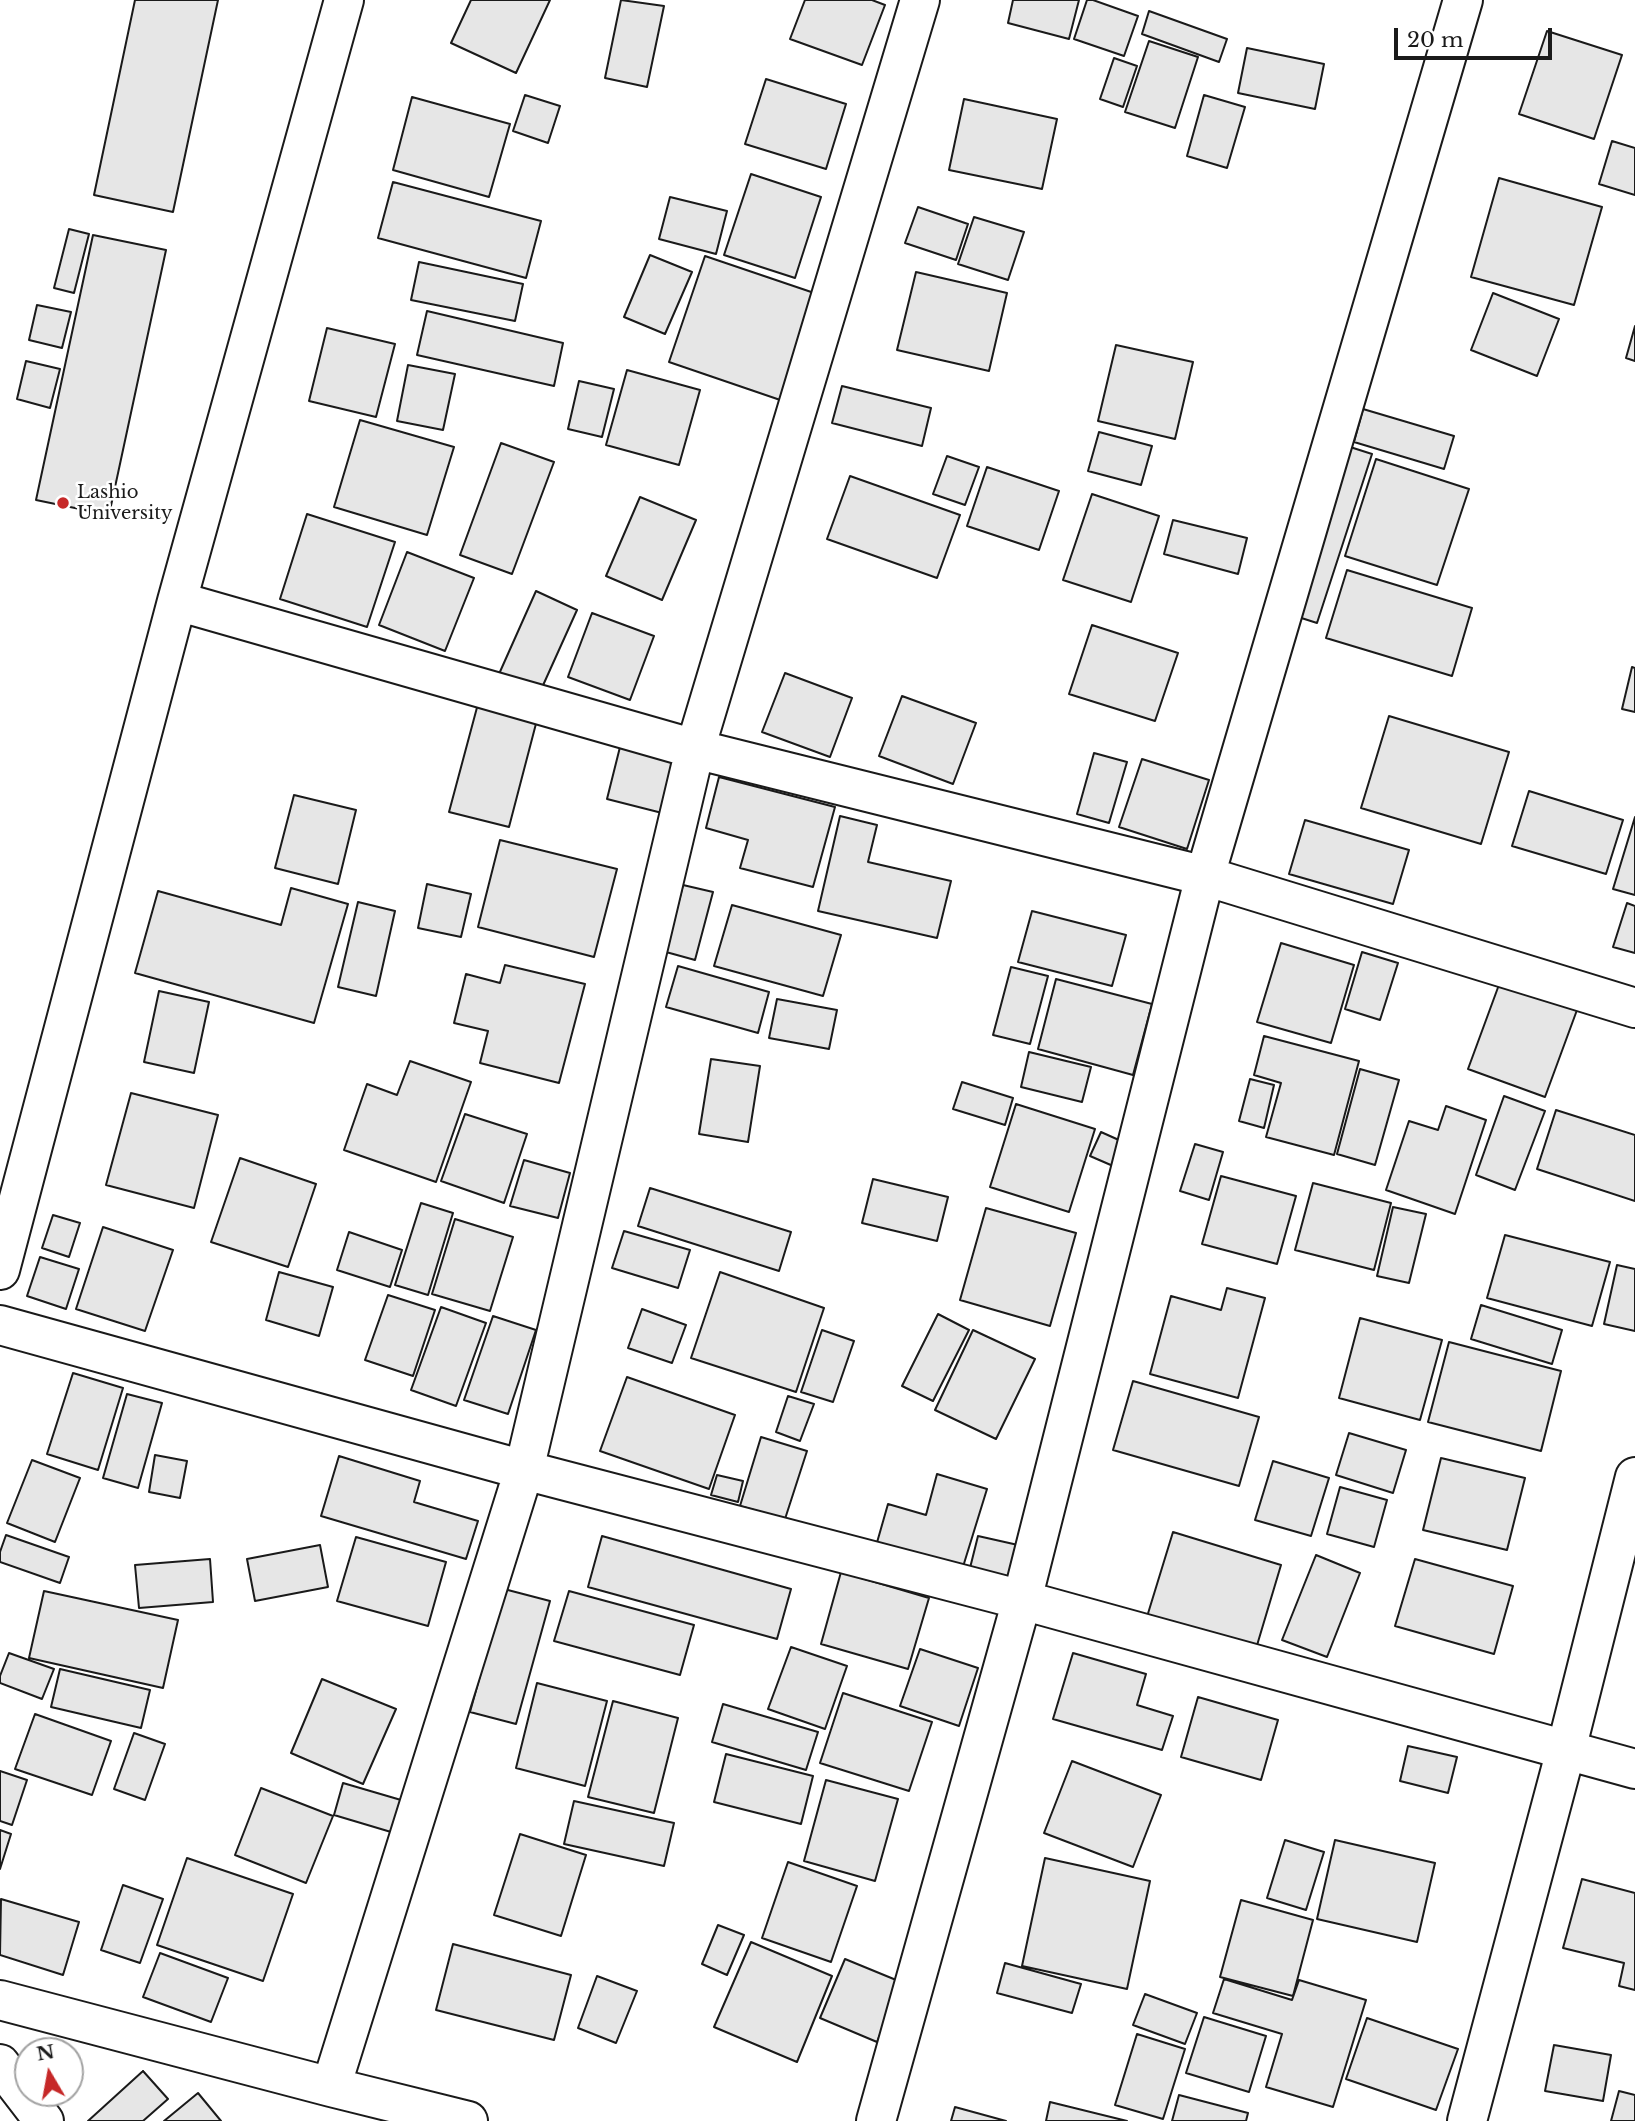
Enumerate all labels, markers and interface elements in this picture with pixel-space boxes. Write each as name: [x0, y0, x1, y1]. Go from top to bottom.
scale bar: [1397, 14, 1554, 58]
text: 20 m: [1407, 27, 1464, 53]
place label: Lashio University: [77, 482, 172, 524]
marker: Lashio University: [55, 495, 71, 511]
north arrow: [14, 2037, 84, 2107]
text: N: [35, 2040, 56, 2066]

